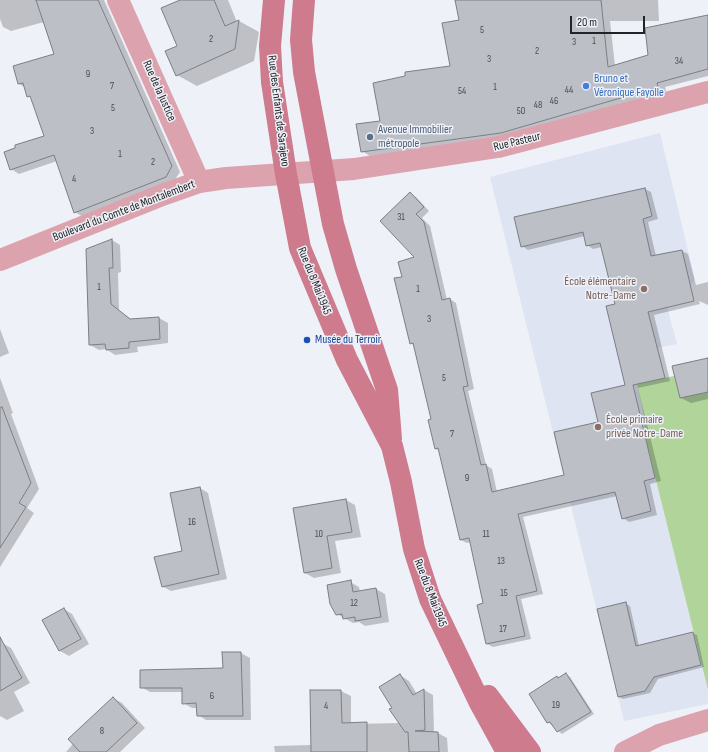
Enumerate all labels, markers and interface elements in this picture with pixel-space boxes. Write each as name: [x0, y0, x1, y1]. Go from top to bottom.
scale bar: [572, 8, 647, 34]
text: 20 m: [577, 15, 597, 30]
house number: 5: [480, 24, 484, 36]
house number: 2: [209, 33, 213, 45]
house number: 1: [592, 35, 596, 47]
house number: 3: [572, 36, 576, 48]
house number: 2: [535, 45, 539, 57]
house number: 3: [487, 53, 491, 65]
street label: Rue des Enfants de Sarajevo: [264, 54, 292, 168]
house number: 34: [675, 55, 683, 67]
street label: Rue de la Justice: [139, 58, 179, 124]
house number: 9: [86, 68, 90, 80]
place label: Bruno et Véronique Fayolle: [594, 72, 664, 100]
house number: 7: [110, 80, 114, 92]
house number: 1: [493, 81, 497, 93]
marker: Bruno et Véronique Fayolle: [581, 81, 591, 91]
house number: 44: [565, 84, 573, 96]
house number: 54: [458, 85, 466, 97]
house number: 46: [550, 95, 558, 107]
house number: 48: [534, 99, 542, 111]
house number: 5: [111, 102, 115, 114]
house number: 50: [517, 105, 525, 117]
place label: Avenue Immobilier métropole: [378, 123, 452, 151]
house number: 3: [90, 125, 94, 137]
street label: Rue Pasteur: [492, 129, 542, 155]
marker: Avenue Immobilier métropole: [365, 132, 375, 142]
house number: 1: [118, 148, 122, 160]
house number: 2: [151, 156, 155, 168]
house number: 4: [72, 173, 76, 185]
street label: Boulevard du Comte de Montalembert: [51, 177, 197, 245]
house number: 31: [397, 211, 405, 223]
street label: Rue du 8 Mai 1945: [294, 245, 334, 317]
place label: École élémentaire Notre-Dame: [564, 275, 636, 303]
house number: 1: [97, 281, 101, 293]
house number: 1: [416, 283, 420, 295]
marker: École élémentaire Notre-Dame: [639, 284, 649, 294]
house number: 3: [427, 313, 431, 325]
place label: Musée du Terroir: [315, 333, 381, 347]
marker: Musée du Terroir: [302, 335, 312, 345]
house number: 5: [442, 372, 446, 384]
place label: École primaire privée Notre-Dame: [606, 413, 683, 441]
marker: École primaire privée Notre-Dame: [593, 422, 603, 432]
house number: 7: [450, 428, 454, 440]
house number: 9: [465, 472, 469, 484]
house number: 16: [188, 516, 196, 528]
house number: 10: [315, 528, 323, 540]
house number: 11: [483, 528, 489, 540]
house number: 13: [497, 555, 505, 567]
street label: Rue du 8 Mai 1945: [410, 557, 450, 629]
house number: 15: [500, 587, 508, 599]
house number: 12: [350, 597, 358, 609]
house number: 17: [499, 623, 507, 635]
house number: 6: [210, 690, 214, 702]
house number: 19: [552, 699, 560, 711]
house number: 4: [324, 700, 328, 712]
house number: 8: [100, 725, 104, 737]

